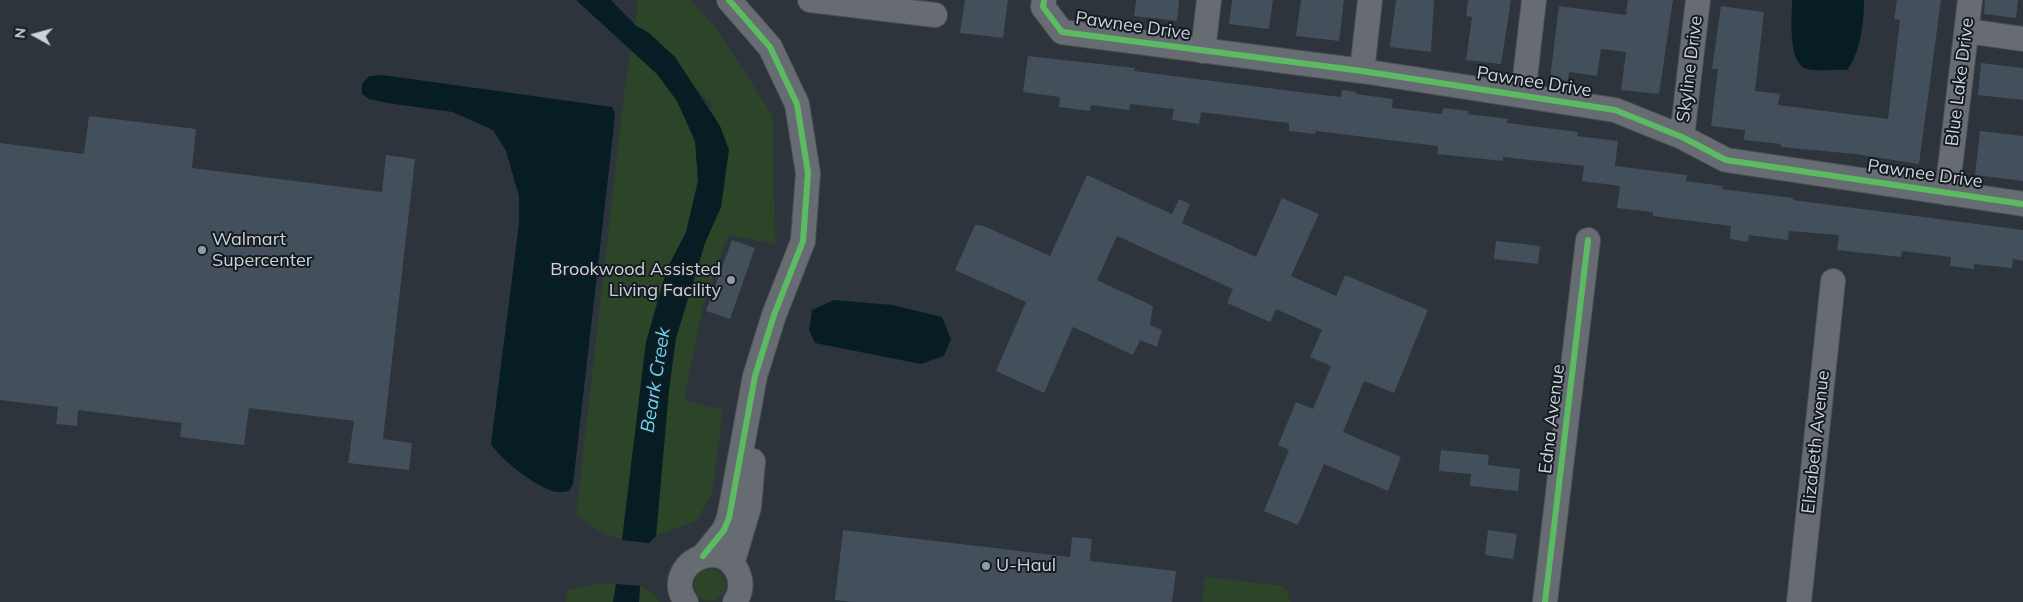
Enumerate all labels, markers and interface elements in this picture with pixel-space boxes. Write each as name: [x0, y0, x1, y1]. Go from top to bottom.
street label: Pawnee Drive: [1074, 7, 1192, 45]
north arrow: [10, 10, 60, 60]
street label: Skyline Drive: [1673, 15, 1707, 123]
street label: Blue Lake Drive: [1941, 17, 1979, 147]
text: N: [11, 27, 30, 40]
street label: Pawnee Drive: [1475, 62, 1593, 102]
street label: Pawnee Drive: [1866, 155, 1984, 193]
place label: Walmart Supercenter: [212, 229, 312, 272]
marker: Walmart Supercenter: [196, 244, 208, 256]
place label: Brookwood Assisted Living Facility: [550, 259, 721, 302]
marker: Brookwood Assisted Living Facility: [725, 274, 737, 286]
water label: Beark Creek: [636, 326, 676, 434]
street label: Edna Avenue: [1535, 363, 1569, 475]
street label: Elizabeth Avenue: [1798, 369, 1834, 515]
place label: U-Haul: [996, 555, 1056, 577]
marker: U-Haul: [980, 560, 992, 572]

